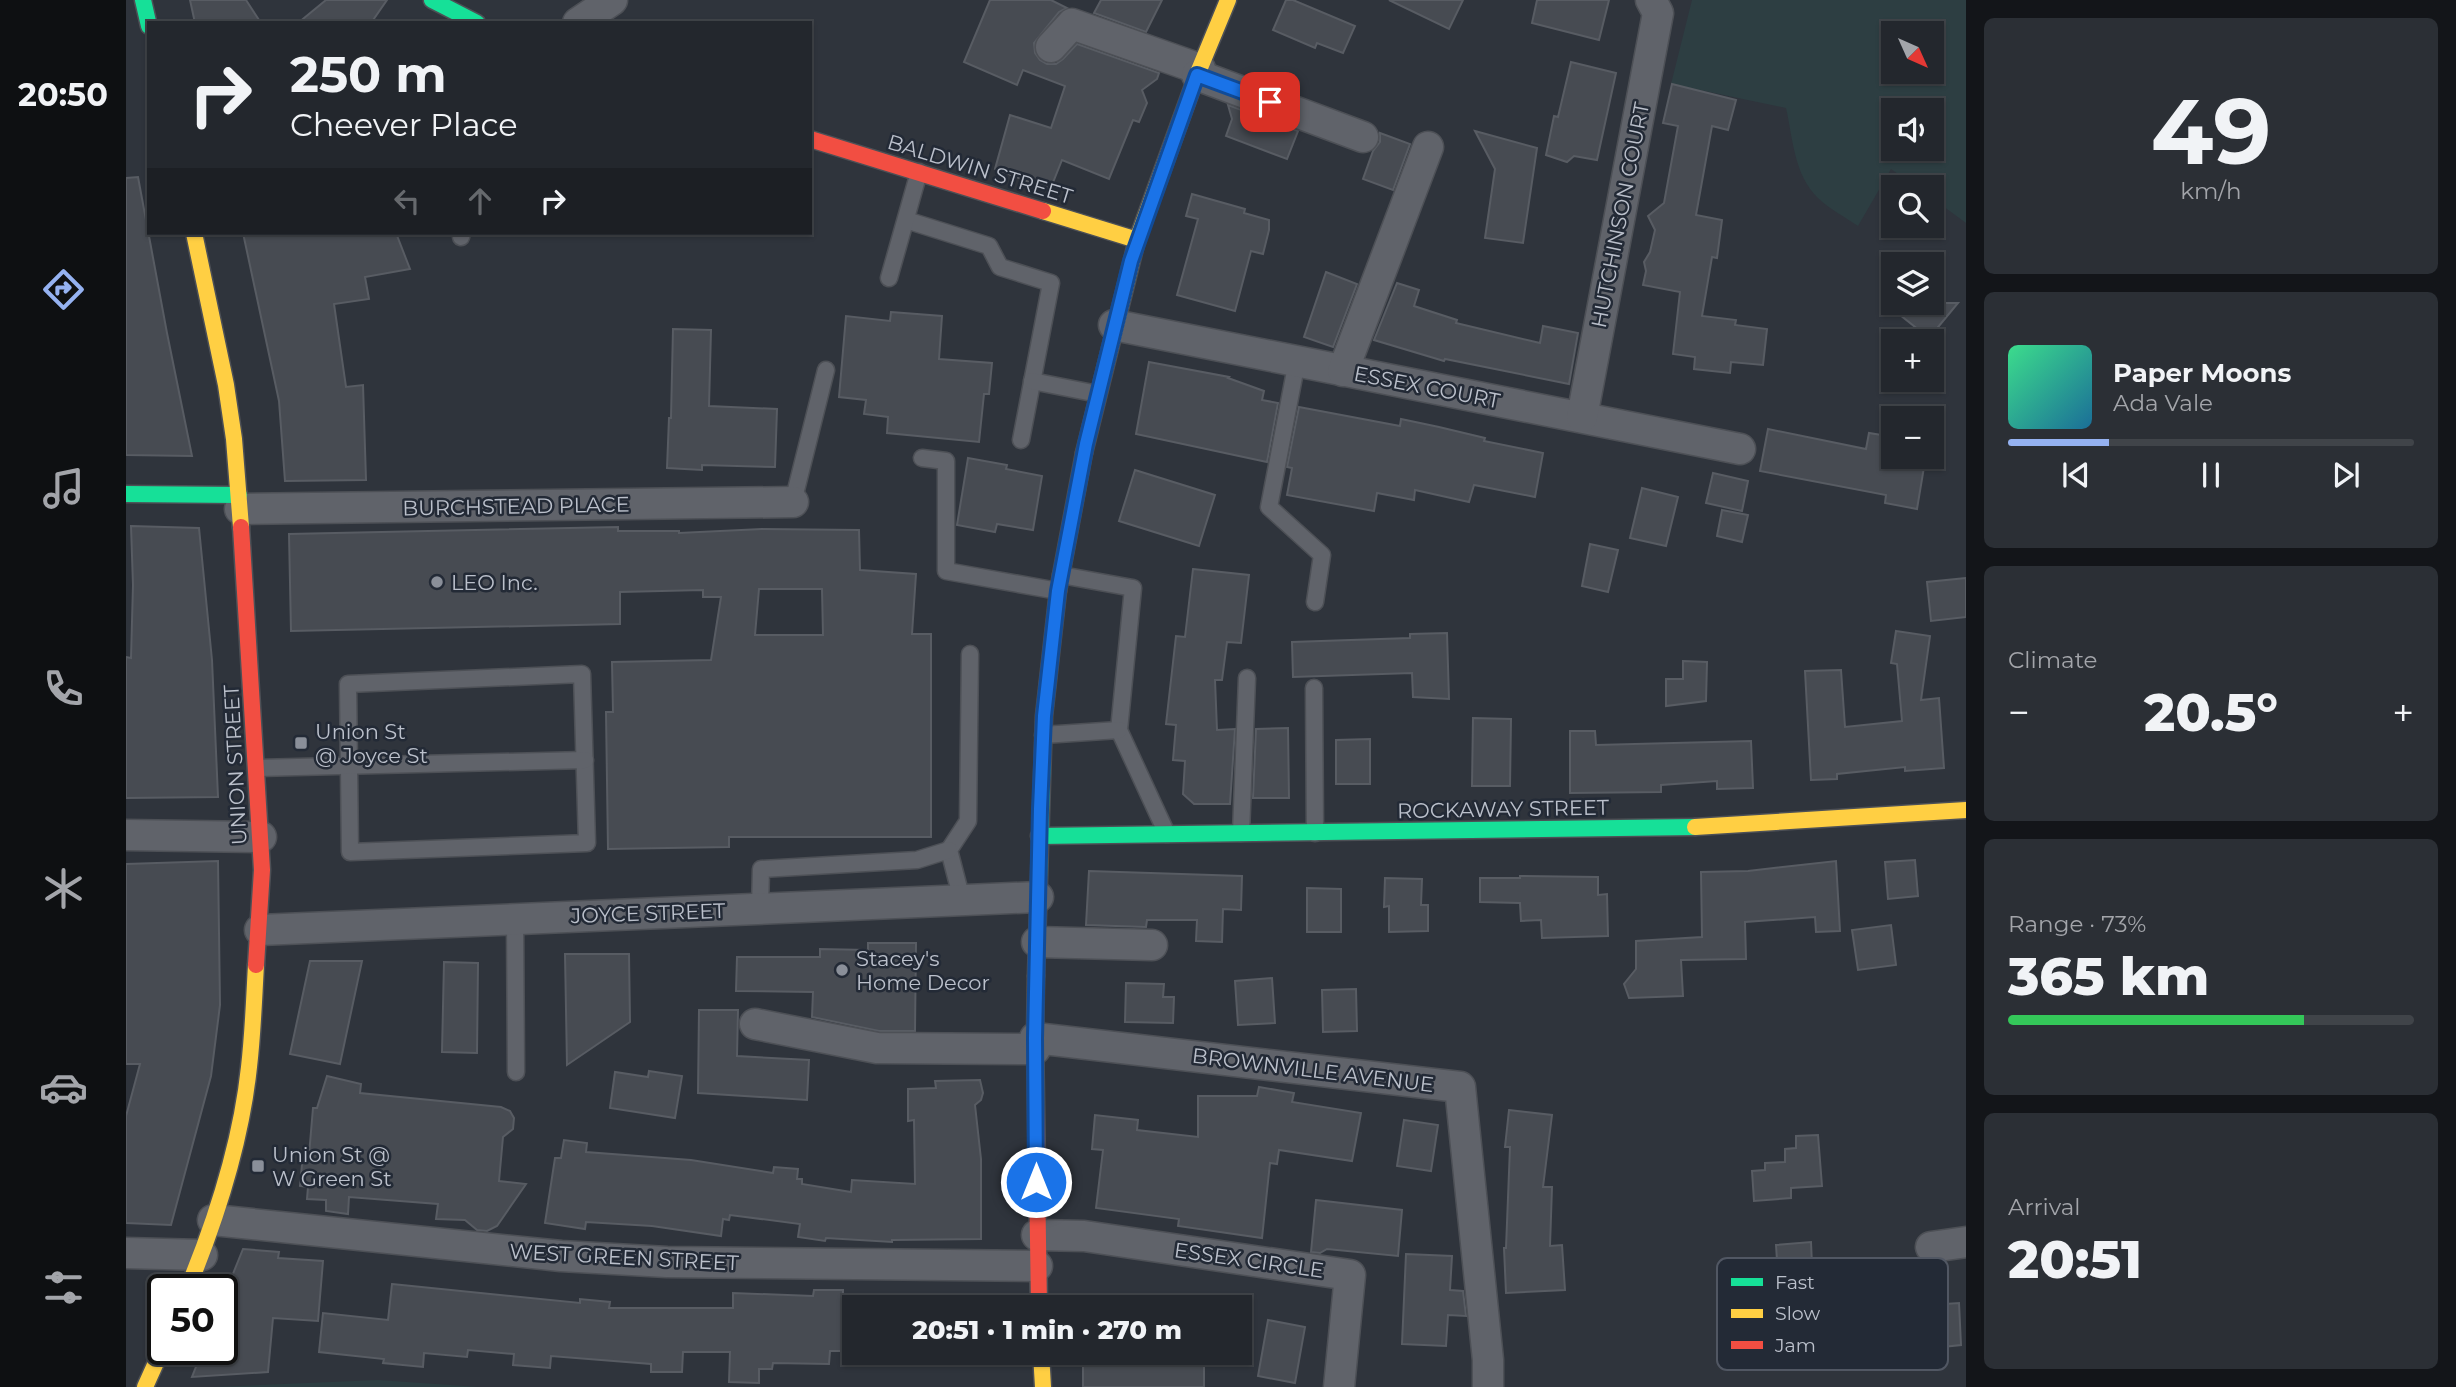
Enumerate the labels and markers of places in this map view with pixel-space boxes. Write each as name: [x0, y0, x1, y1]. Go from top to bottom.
pin: [1240, 72, 1300, 132]
place label: LEO Inc.: [451, 570, 538, 595]
marker: LEO Inc.: [429, 574, 445, 590]
place label: Union St @ Joyce St: [315, 719, 428, 768]
marker: Union St @ Joyce St: [293, 735, 309, 751]
place label: Stacey's Home Decor: [856, 946, 990, 995]
marker: Stacey's Home Decor: [834, 962, 850, 978]
place label: Union St @ W Green St: [272, 1142, 392, 1191]
marker: Union St @ W Green St: [250, 1158, 266, 1174]

